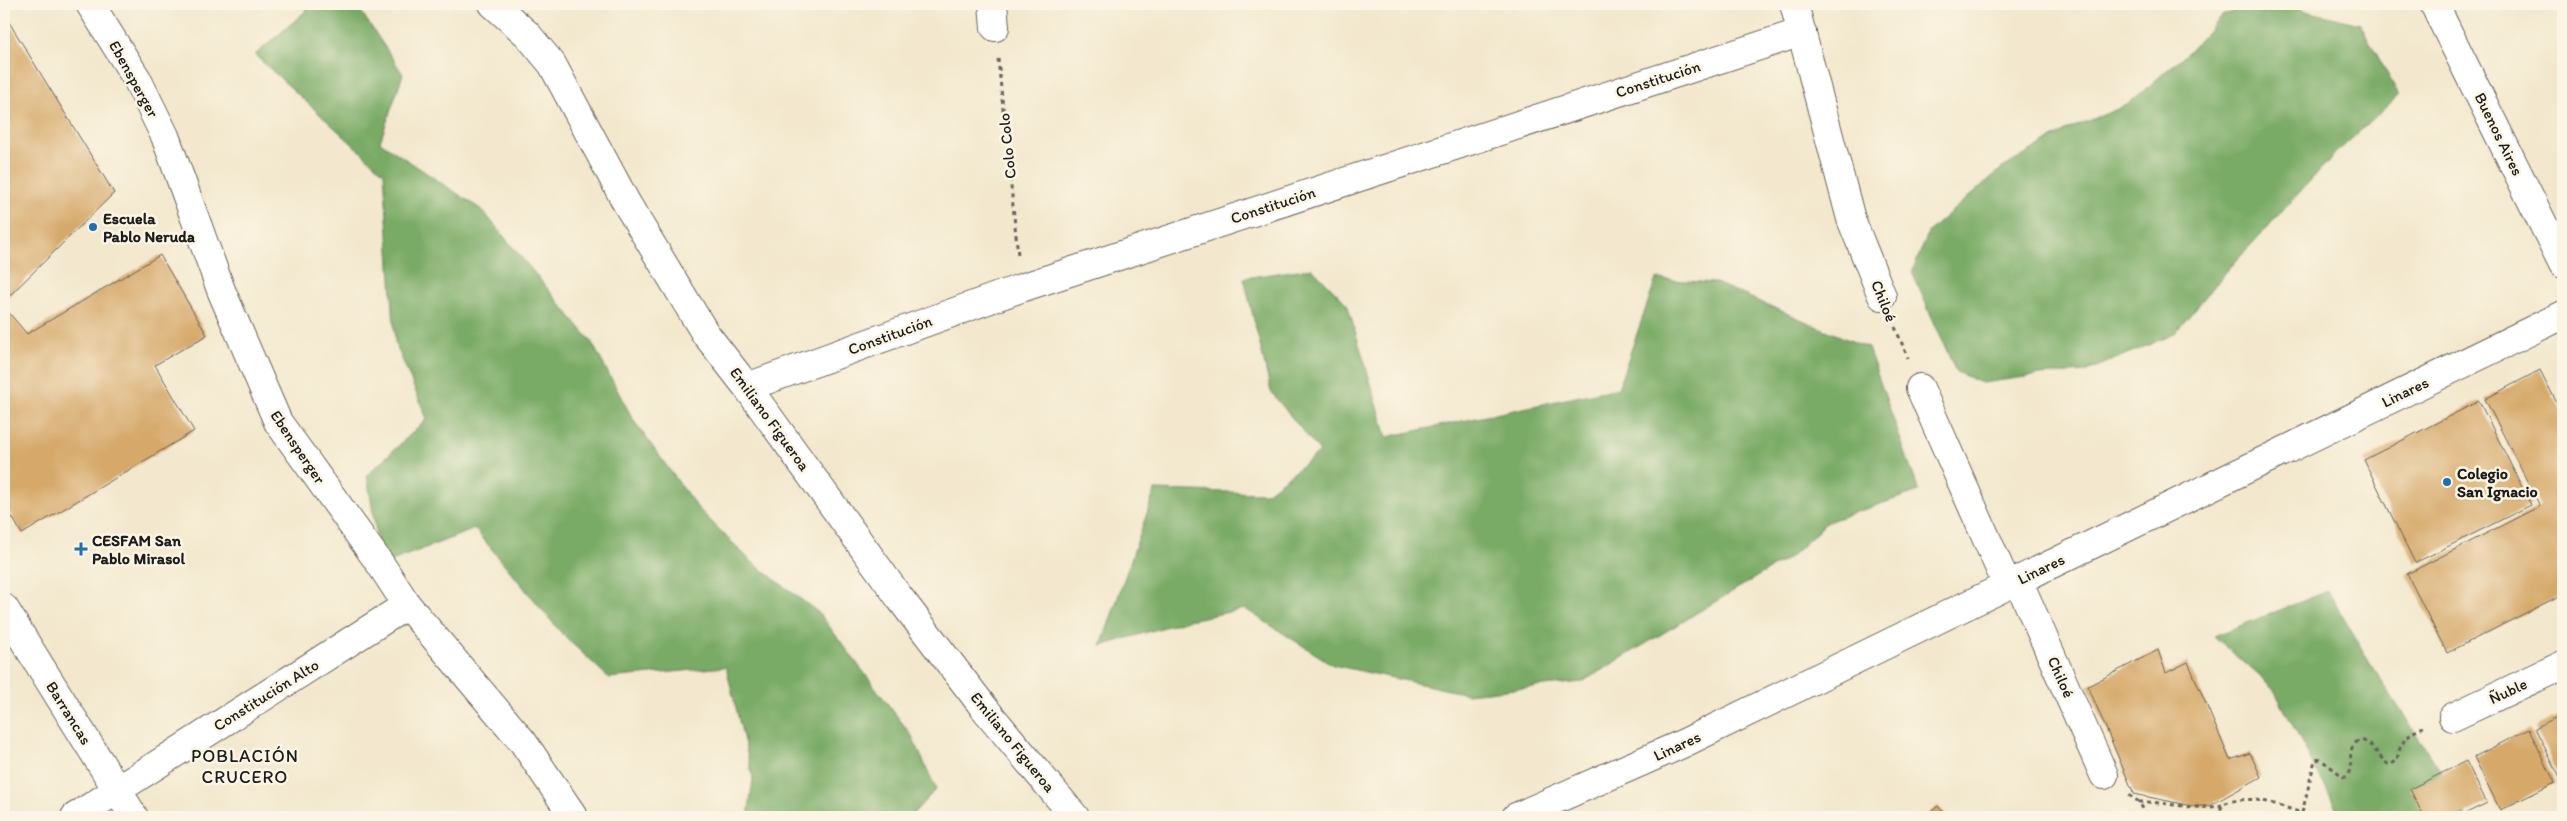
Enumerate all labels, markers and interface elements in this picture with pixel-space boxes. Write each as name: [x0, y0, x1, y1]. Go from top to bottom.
street label: Ebensperger: [105, 37, 163, 121]
street label: Constitución: [1613, 56, 1703, 102]
street label: Buenos Aires: [2471, 89, 2527, 179]
street label: Colo Colo: [994, 112, 1020, 180]
street label: Constitución: [1228, 182, 1318, 228]
place label: Escuela Pablo Neruda: [103, 209, 195, 246]
marker: Escuela Pablo Neruda: [87, 221, 99, 233]
street label: Chiloé: [1867, 277, 1901, 325]
street label: Constitución: [845, 311, 935, 359]
street label: Emiliano Figueroa: [726, 363, 814, 475]
street label: Linares: [2378, 372, 2432, 412]
street label: Ebensperger: [266, 406, 330, 488]
place label: Colegio San Ignacio: [2457, 464, 2538, 502]
marker: Colegio San Ignacio: [2441, 476, 2453, 488]
place label: CESFAM San Pablo Mirasol: [92, 531, 185, 568]
marker: CESFAM San Pablo Mirasol: [74, 542, 88, 556]
street label: Linares: [2014, 549, 2068, 589]
street label: Chiloé: [2044, 653, 2078, 701]
street label: Constitución Alto: [210, 655, 322, 735]
street label: Ñuble: [2486, 674, 2530, 708]
street label: Barrancas: [42, 678, 96, 748]
street label: Emiliano Figueroa: [967, 688, 1060, 797]
street label: Linares: [1650, 727, 1704, 765]
district label: POBLACIÓN CRUCERO: [191, 745, 299, 788]

